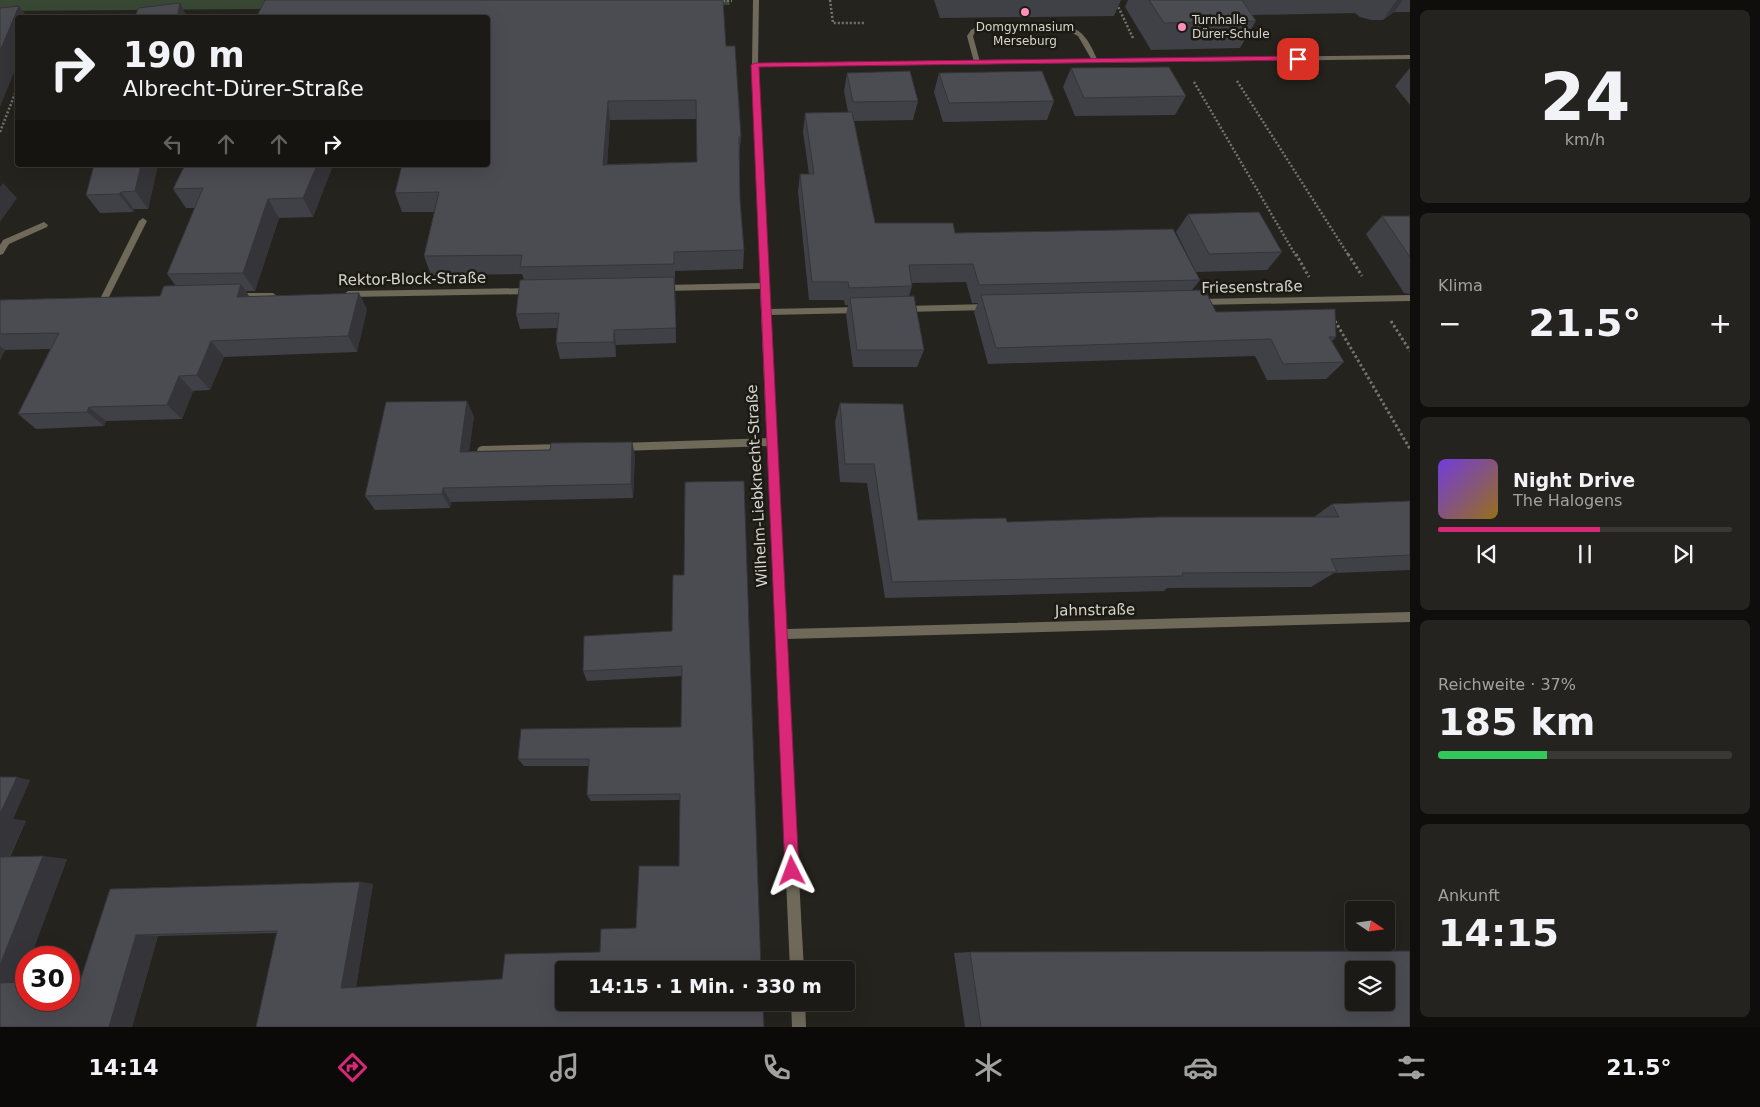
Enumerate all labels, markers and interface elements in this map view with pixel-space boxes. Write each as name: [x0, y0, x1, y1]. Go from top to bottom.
marker: Domgymnasium Merseburg: [1019, 6, 1031, 18]
place label: Turnhalle Dürer-Schule: [1191, 13, 1270, 41]
place label: Domgymnasium Merseburg: [976, 20, 1074, 48]
marker: Turnhalle Dürer-Schule: [1176, 21, 1188, 33]
icon: right: [40, 35, 105, 100]
text: 190 m: [123, 35, 245, 75]
pin: [1277, 38, 1319, 80]
icon: arrive: [1284, 45, 1312, 73]
text: 24: [1540, 60, 1630, 135]
text: Albrecht-Dürer-Straße: [123, 76, 364, 101]
icon: left: [159, 130, 187, 158]
icon: ahead: [212, 130, 240, 158]
icon: ahead: [265, 130, 293, 158]
icon: right: [318, 130, 346, 158]
text: km/h: [1565, 130, 1605, 149]
street label: Rektor-Block-Straße: [338, 269, 486, 289]
text: Klima: [1438, 276, 1483, 295]
street label: Friesenstraße: [1201, 277, 1303, 297]
text: 21.5°: [1529, 301, 1641, 345]
text: −: [1438, 307, 1461, 340]
text: +: [1709, 307, 1732, 340]
street label: Wilhelm-Liebknecht-Straße: [743, 384, 771, 588]
text: Night Drive: [1513, 469, 1635, 491]
text: The Halogens: [1513, 491, 1622, 510]
icon: previous: [1473, 540, 1501, 568]
icon: pause: [1571, 540, 1599, 568]
icon: next: [1669, 540, 1697, 568]
street label: Jahnstraße: [1054, 600, 1135, 620]
text: Reichweite · 37%: [1438, 675, 1576, 694]
text: 185 km: [1438, 700, 1595, 744]
position arrow: [765, 844, 817, 896]
text: Ankunft: [1438, 886, 1500, 905]
north arrow: [1345, 901, 1395, 951]
map controls: [1345, 901, 1395, 1011]
text: 14:15: [1438, 911, 1559, 955]
speed limit sign: 30: [15, 946, 80, 1011]
button: layers: [1345, 961, 1395, 1011]
text: 14:15 · 1 Min. · 330 m: [588, 975, 822, 997]
icon: directions: [335, 1050, 370, 1085]
icon: music: [547, 1050, 582, 1085]
icon: phone: [759, 1050, 794, 1085]
icon: climate: [971, 1050, 1006, 1085]
icon: car: [1183, 1050, 1218, 1085]
icon: filters: [1394, 1050, 1429, 1085]
text: 14:14: [88, 1055, 158, 1080]
text: 21.5°: [1606, 1055, 1672, 1080]

